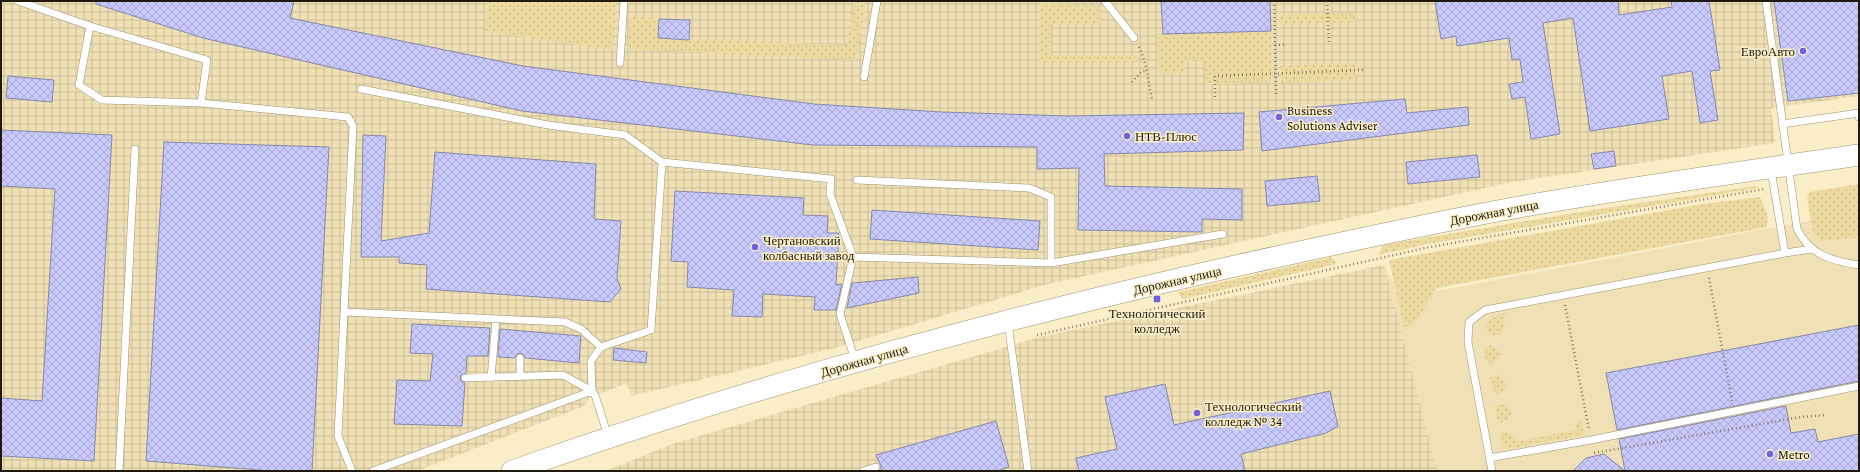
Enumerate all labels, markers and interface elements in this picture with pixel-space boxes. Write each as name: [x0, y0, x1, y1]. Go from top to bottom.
place label: ЕвроАвто: [1741, 44, 1795, 59]
marker: ЕвроАвто: [1798, 46, 1808, 56]
place label: Business Solutions Adviser: [1287, 103, 1378, 133]
marker: Business Solutions Adviser: [1274, 112, 1284, 122]
place label: НТВ-Плюс: [1135, 129, 1197, 144]
marker: НТВ-Плюс: [1122, 131, 1132, 141]
street label: Дорожная улица: [1448, 196, 1540, 228]
place label: Чертановский колбасный завод: [763, 233, 855, 263]
marker: Чертановский колбасный завод: [750, 242, 760, 252]
street label: Дорожная улица: [1131, 263, 1223, 298]
marker: Технологический колледж: [1152, 294, 1162, 304]
place label: Технологический колледж: [1109, 306, 1205, 336]
street label: Дорожная улица: [819, 341, 910, 380]
place label: Технологический колледж № 34: [1205, 399, 1302, 429]
marker: Технологический колледж № 34: [1192, 408, 1202, 418]
place label: Metro: [1778, 447, 1810, 462]
marker: Metro: [1765, 449, 1775, 459]

